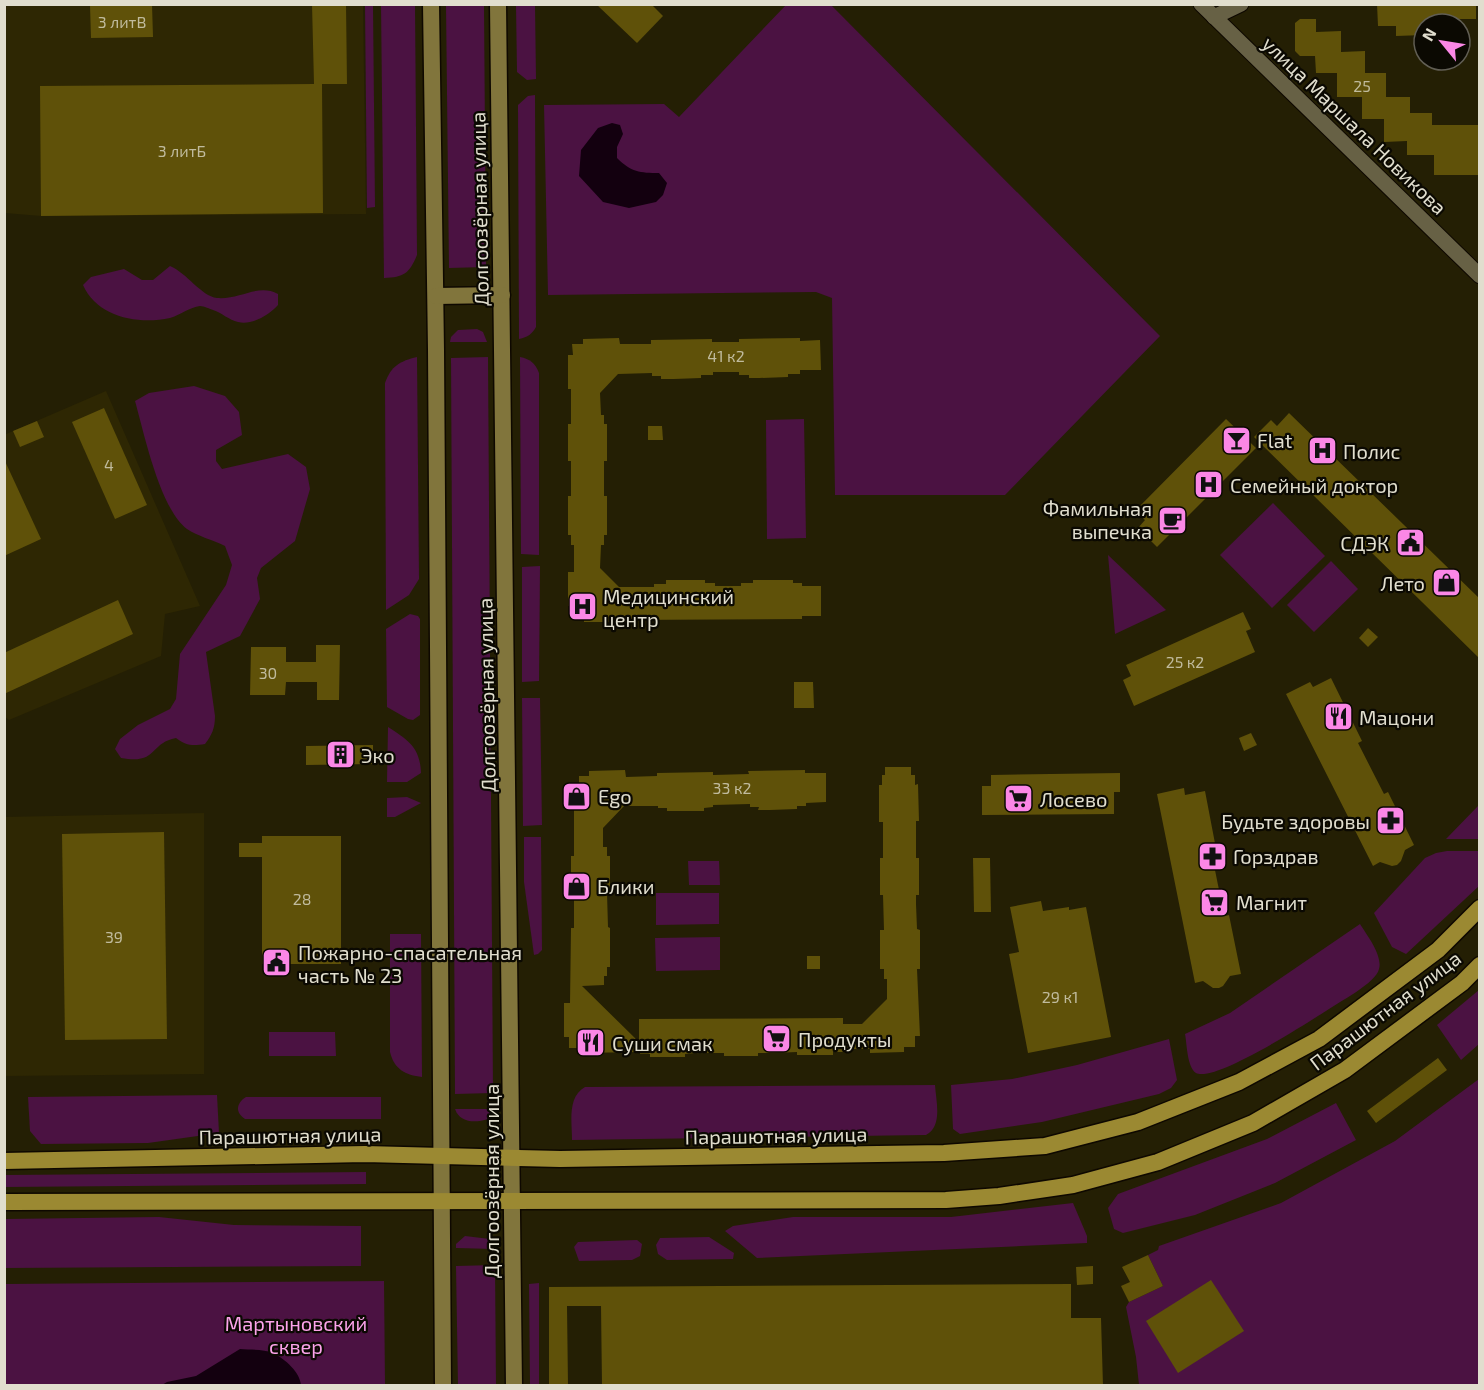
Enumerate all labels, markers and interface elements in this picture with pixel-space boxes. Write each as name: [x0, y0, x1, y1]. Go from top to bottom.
house number: 3 литВ: [98, 12, 146, 31]
north arrow: [1412, 12, 1472, 72]
text: N: [1417, 24, 1440, 44]
street label: улица Маршала Новикова: [1257, 31, 1452, 220]
house number: 25: [1353, 76, 1371, 95]
street label: Долгоозёрная улица: [465, 112, 494, 306]
house number: 3 литБ: [158, 141, 206, 160]
house number: 41 к2: [707, 346, 745, 365]
bar icon: Flat: [1220, 424, 1252, 456]
place label: Flat: [1257, 428, 1293, 452]
hospital icon: Полис: [1306, 435, 1338, 467]
place label: Полис: [1343, 439, 1401, 463]
house number: 4: [104, 455, 114, 474]
hospital icon: Семейный доктор: [1193, 469, 1225, 501]
place label: Семейный доктор: [1230, 473, 1398, 497]
place label: Фамильная выпечка: [1043, 496, 1152, 543]
cafe icon: Фамильная выпечка: [1157, 504, 1189, 536]
public building icon: СДЭК: [1394, 527, 1426, 559]
place label: СДЭК: [1340, 531, 1389, 555]
shop icon: Лето: [1430, 567, 1462, 599]
place label: Лето: [1381, 571, 1425, 595]
place label: Медицинский центр: [603, 584, 734, 631]
hospital icon: Медицинский центр: [566, 591, 598, 623]
street label: Долгоозёрная улица: [472, 598, 501, 792]
house number: 25 к2: [1166, 652, 1204, 671]
house number: 30: [259, 663, 277, 682]
restaurant icon: Мацони: [1322, 701, 1354, 733]
place label: Мацони: [1359, 705, 1434, 729]
building icon: Эко: [324, 739, 356, 771]
place label: Эко: [361, 743, 395, 767]
house number: 33 к2: [713, 778, 751, 797]
shop icon: Ego: [561, 780, 593, 812]
supermarket icon: Лосево: [1003, 783, 1035, 815]
place label: Ego: [598, 784, 632, 808]
place label: Лосево: [1040, 787, 1107, 811]
pharmacy icon: Будьте здоровы: [1375, 805, 1407, 837]
place label: Будьте здоровы: [1221, 809, 1370, 834]
pharmacy icon: Горздрав: [1196, 840, 1228, 872]
place label: Горздрав: [1233, 844, 1319, 868]
shop icon: Блики: [560, 870, 592, 902]
place label: Блики: [597, 874, 654, 898]
supermarket icon: Магнит: [1199, 886, 1231, 918]
house number: 28: [293, 889, 311, 908]
place label: Магнит: [1236, 890, 1307, 914]
house number: 39: [105, 927, 123, 946]
place label: Пожарно-спасательная часть № 23: [298, 940, 522, 987]
street label: Парашютная улица: [1305, 945, 1466, 1075]
public building icon: Пожарно-спасательная часть № 23: [261, 947, 293, 979]
house number: 29 к1: [1042, 987, 1078, 1006]
supermarket icon: Продукты: [761, 1023, 793, 1055]
restaurant icon: Суши смак: [575, 1027, 607, 1059]
place label: Продукты: [798, 1027, 891, 1052]
place label: Суши смак: [612, 1031, 713, 1056]
street label: Долгоозёрная улица: [479, 1084, 504, 1278]
street label: Парашютная улица: [198, 1121, 382, 1150]
street label: Парашютная улица: [684, 1121, 868, 1150]
park label: Мартыновский сквер: [225, 1311, 367, 1358]

